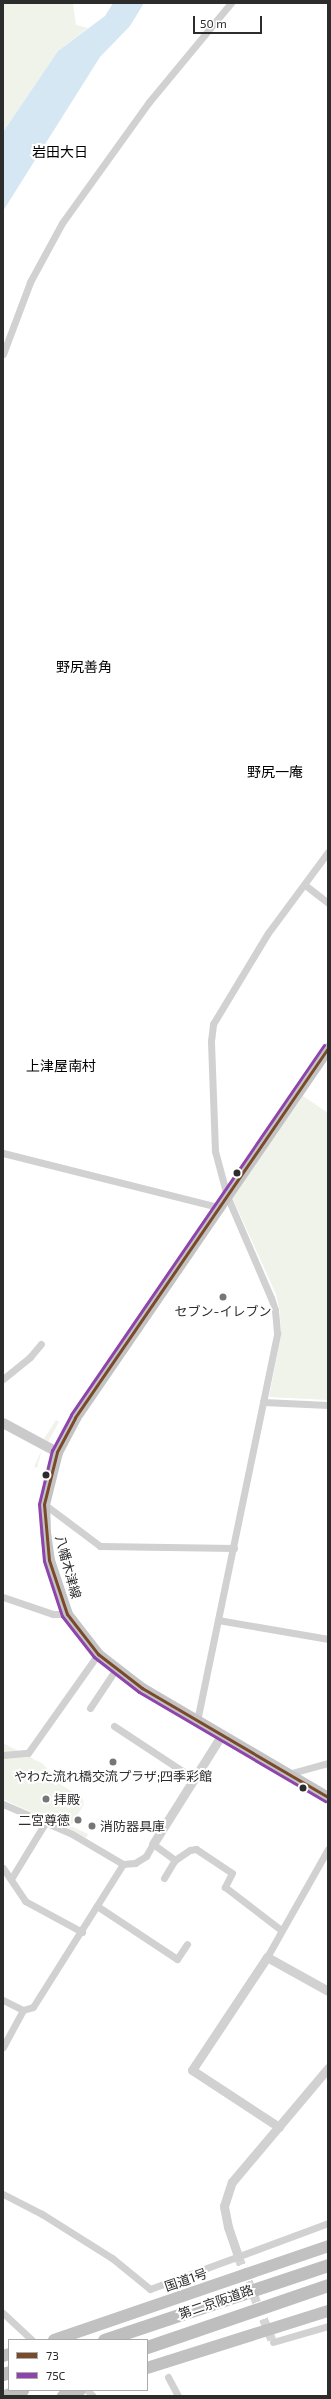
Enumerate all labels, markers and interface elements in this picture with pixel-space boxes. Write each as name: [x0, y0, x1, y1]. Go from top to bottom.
scale bar: [195, 8, 264, 34]
text: 50 m: [200, 16, 227, 30]
district label: 岩田大日: [32, 144, 88, 160]
district label: 野尻善角: [56, 659, 112, 675]
district label: 野尻一庵: [247, 764, 303, 780]
district label: 上津屋南村: [26, 1058, 96, 1074]
unlabelled marker: [232, 1168, 242, 1178]
marker: セブン-イレブン: [218, 1292, 228, 1302]
place label: セブン-イレブン: [175, 1303, 271, 1319]
unlabelled marker: [41, 1470, 51, 1480]
street label: 八幡木津線: [52, 1534, 84, 1600]
marker: やわた流れ橋交流プラザ;四季彩館: [108, 1757, 118, 1767]
place label: やわた流れ橋交流プラザ;四季彩館: [14, 1768, 212, 1784]
unlabelled marker: [298, 1783, 308, 1793]
place label: 拝殿: [54, 1791, 80, 1807]
marker: 拝殿: [41, 1794, 51, 1804]
place label: 二宮尊徳: [18, 1812, 70, 1828]
marker: 二宮尊徳: [73, 1815, 83, 1825]
place label: 消防器具庫: [100, 1818, 165, 1834]
marker: 消防器具庫: [87, 1821, 97, 1831]
street label: 国道1号: [163, 2265, 209, 2295]
street label: 第二京阪道路: [177, 2282, 255, 2322]
legend: [8, 2339, 148, 2391]
text: 73: [46, 2348, 59, 2362]
text: 75C: [46, 2368, 65, 2382]

